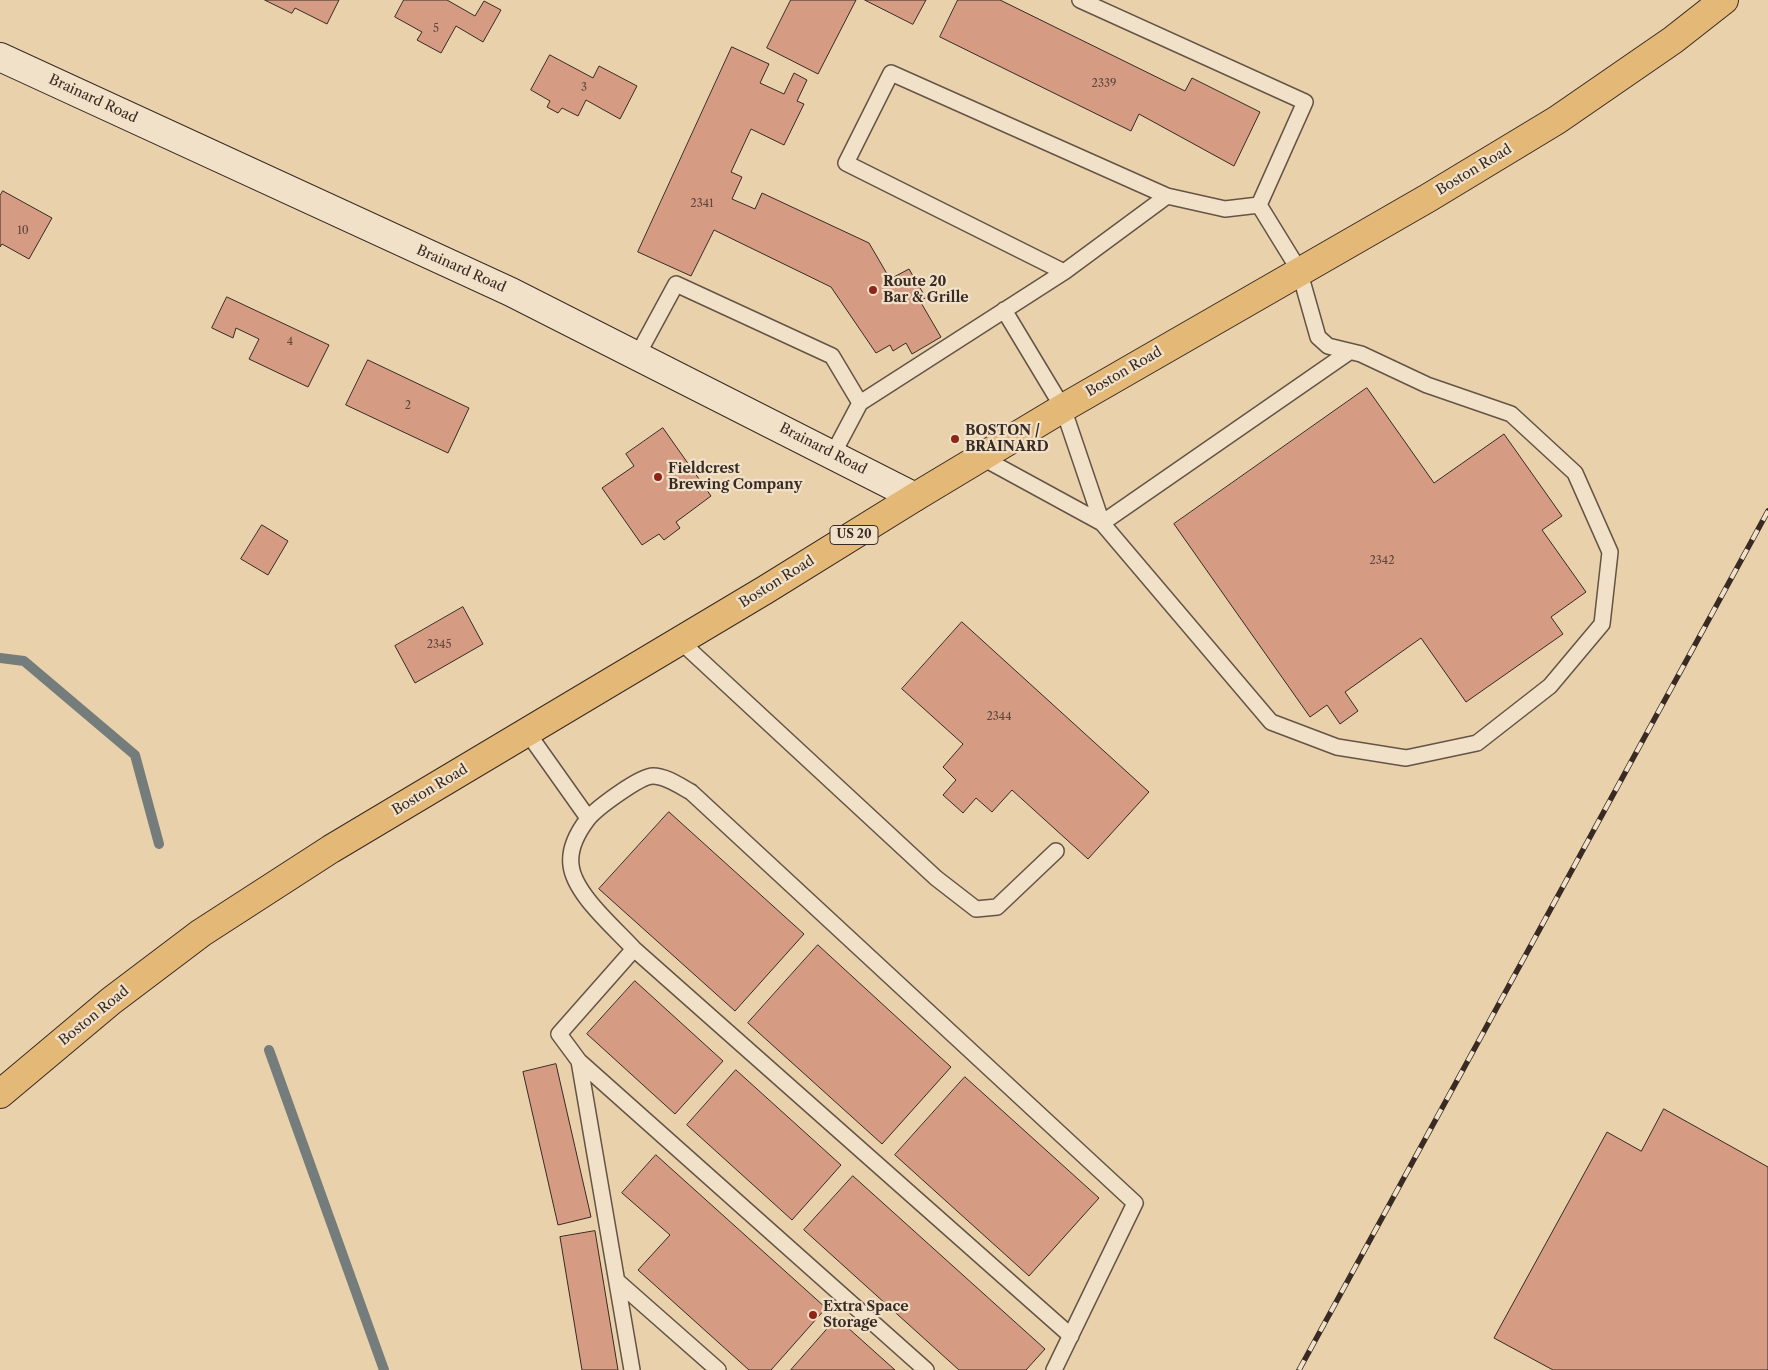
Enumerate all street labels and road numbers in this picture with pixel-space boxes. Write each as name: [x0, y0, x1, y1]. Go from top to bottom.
street label: Brainard Road: [46, 71, 140, 127]
street label: Boston Road: [1433, 141, 1515, 199]
street label: Brainard Road: [414, 242, 508, 296]
street label: Boston Road: [1083, 343, 1165, 401]
street label: Brainard Road: [776, 420, 870, 478]
road number: US 20: [830, 526, 878, 544]
street label: Boston Road: [736, 552, 818, 612]
street label: Boston Road: [389, 761, 471, 819]
street label: Boston Road: [56, 983, 132, 1049]

